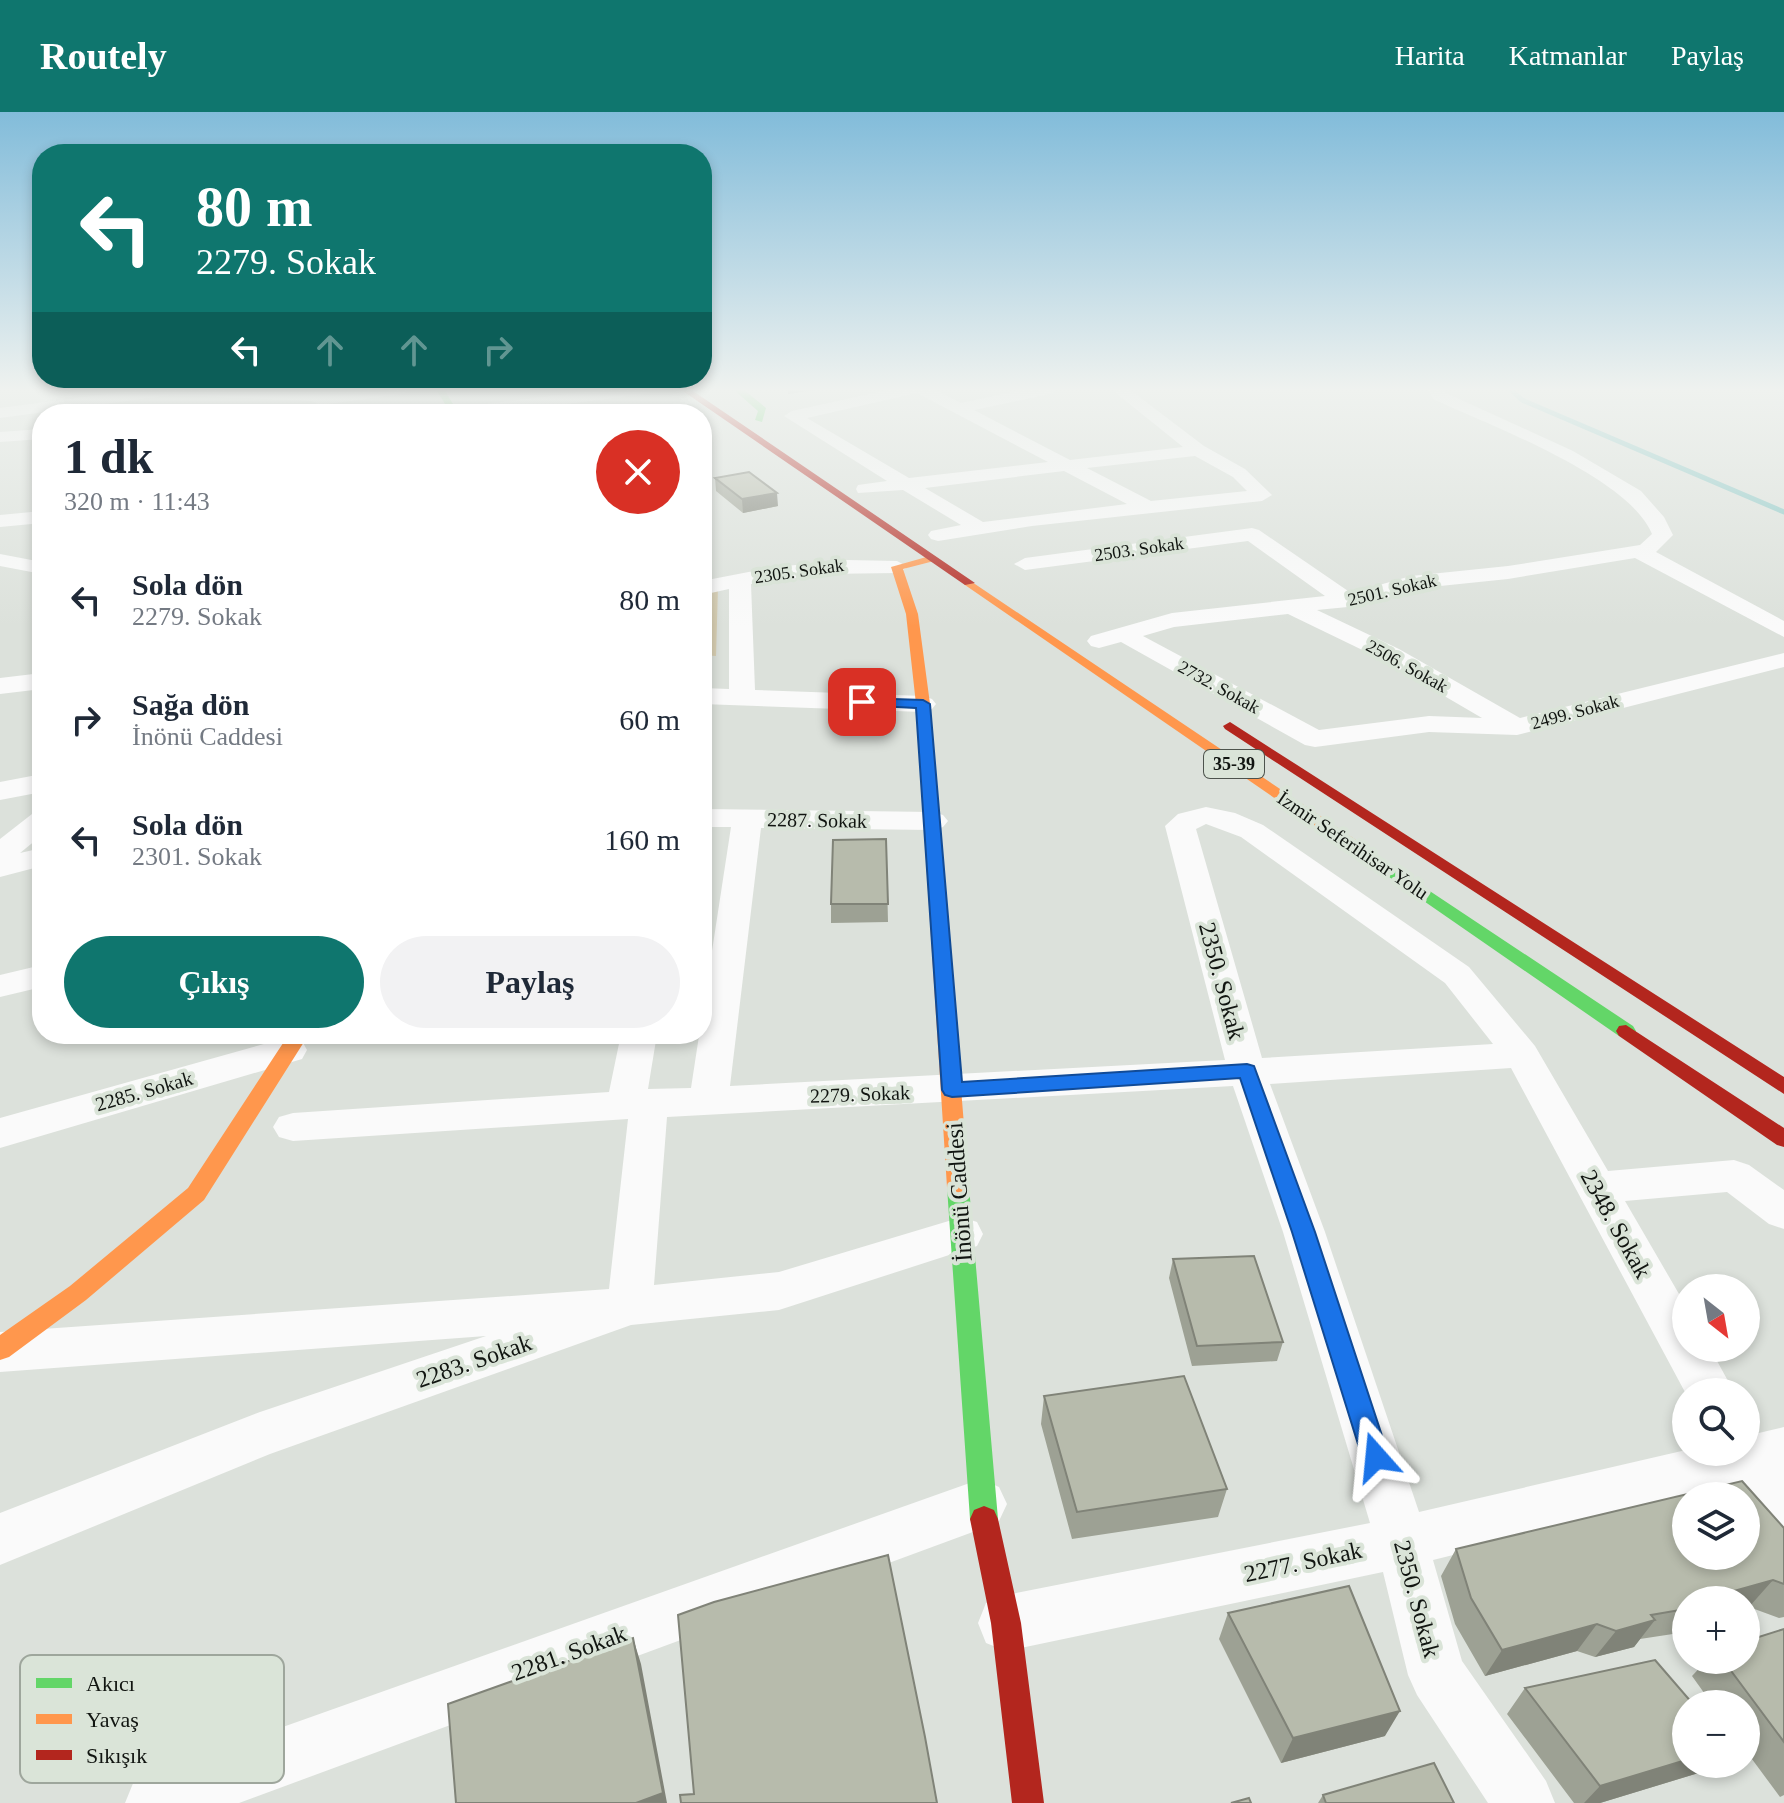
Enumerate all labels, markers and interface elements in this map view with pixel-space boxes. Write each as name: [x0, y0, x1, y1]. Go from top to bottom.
text: Routely: [40, 35, 167, 77]
text: Harita: [1395, 40, 1465, 71]
text: Katmanlar: [1509, 40, 1627, 71]
text: Paylaş: [1671, 40, 1744, 71]
icon: left: [64, 176, 168, 280]
text: 80 m: [196, 176, 313, 238]
text: 2279. Sokak: [196, 242, 376, 282]
icon: left: [224, 328, 268, 372]
icon: ahead: [308, 328, 352, 372]
icon: ahead: [392, 328, 436, 372]
icon: right: [476, 328, 520, 372]
text: 1 dk: [64, 430, 153, 483]
button: close: [596, 430, 680, 514]
text: 320 m · 11:43: [64, 487, 210, 516]
street label: 2503. Sokak: [1093, 533, 1185, 565]
street label: 2305. Sokak: [753, 555, 845, 587]
text: Sola dön: [132, 568, 243, 601]
street label: 2501. Sokak: [1346, 570, 1438, 610]
icon: left: [64, 578, 108, 622]
text: 80 m: [619, 583, 680, 616]
text: 2279. Sokak: [132, 602, 262, 631]
street label: 2506. Sokak: [1363, 635, 1451, 697]
street label: 2732. Sokak: [1175, 656, 1263, 718]
pin: [828, 668, 896, 736]
icon: arrive: [840, 680, 884, 724]
text: Sağa dön: [132, 688, 250, 721]
street label: 2499. Sokak: [1529, 691, 1621, 733]
icon: right: [64, 698, 108, 742]
text: 60 m: [619, 703, 680, 736]
text: İnönü Caddesi: [132, 722, 283, 751]
road number: 35-39: [1204, 750, 1264, 778]
street label: İzmir Seferihisar Yolu: [1273, 786, 1433, 904]
text: Sola dön: [132, 808, 243, 841]
street label: 2287. Sokak: [767, 808, 867, 832]
icon: left: [64, 818, 108, 862]
text: 160 m: [604, 823, 680, 856]
text: 2301. Sokak: [132, 842, 262, 871]
street label: 2350. Sokak: [1194, 920, 1250, 1042]
button: Çıkış: [64, 936, 364, 1028]
button: Paylaş: [380, 936, 680, 1028]
street label: 2285. Sokak: [93, 1067, 195, 1115]
street label: 2279. Sokak: [810, 1081, 910, 1107]
street label: İnönü Caddesi: [941, 1121, 977, 1262]
street label: 2348. Sokak: [1576, 1165, 1656, 1283]
north arrow: [1672, 1274, 1760, 1362]
map controls: [1672, 1274, 1760, 1778]
street label: 2283. Sokak: [413, 1329, 535, 1393]
button: search: [1672, 1378, 1760, 1466]
position arrow: [1334, 1415, 1418, 1499]
button: layers: [1672, 1482, 1760, 1570]
street label: 2277. Sokak: [1242, 1537, 1364, 1587]
street label: 2350. Sokak: [1389, 1538, 1445, 1660]
button: +: [1672, 1586, 1760, 1674]
street label: 2281. Sokak: [508, 1620, 630, 1686]
legend: [20, 1655, 284, 1783]
text: Akıcı: [86, 1671, 135, 1696]
button: −: [1672, 1690, 1760, 1778]
text: Yavaş: [86, 1707, 139, 1732]
text: Sıkışık: [86, 1743, 147, 1768]

